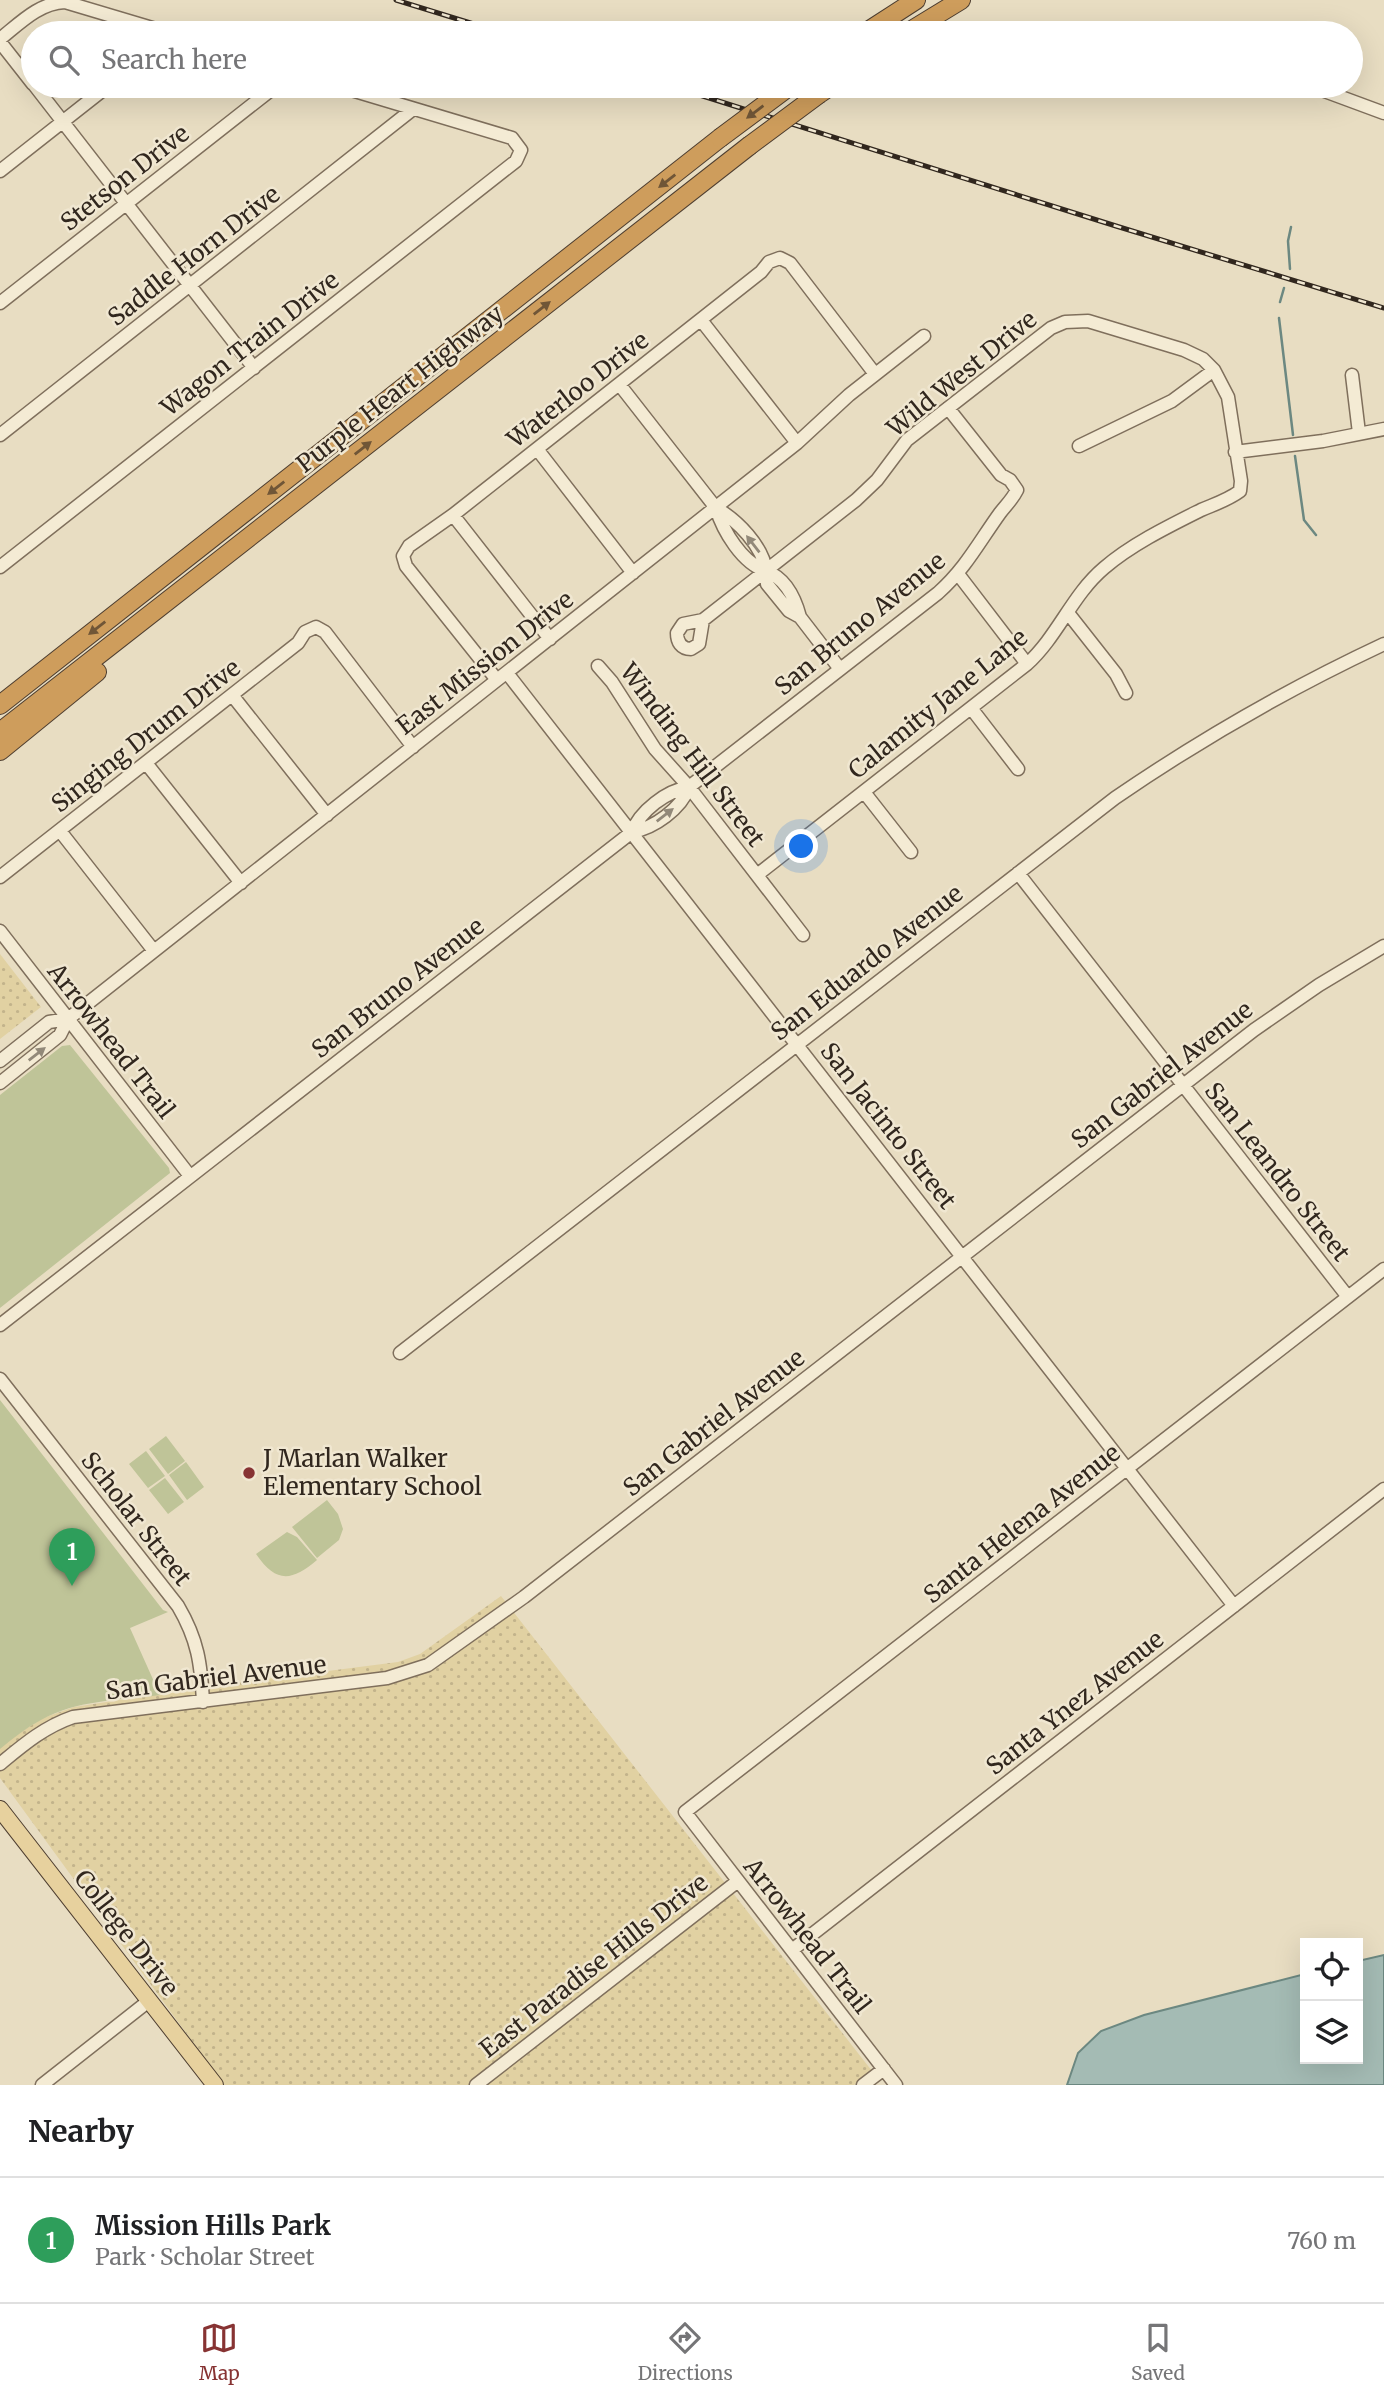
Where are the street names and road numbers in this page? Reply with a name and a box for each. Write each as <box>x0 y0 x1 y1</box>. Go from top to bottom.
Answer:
street label: Stetson Drive <box>54 118 195 237</box>
street label: Saddle Horn Drive <box>101 179 286 332</box>
street label: Wagon Train Drive <box>154 264 345 423</box>
street label: Purple Heart Highway <box>290 298 510 479</box>
street label: Wild West Drive <box>880 304 1043 444</box>
street label: Waterloo Drive <box>500 325 655 455</box>
street label: San Bruno Avenue <box>768 545 951 702</box>
street label: East Mission Drive <box>390 584 579 741</box>
street label: Calamity Jane Lane <box>842 622 1034 785</box>
street label: Singing Drum Drive <box>45 652 246 819</box>
street label: Winding Hill Street <box>613 656 772 853</box>
street label: San Eduardo Avenue <box>764 878 969 1047</box>
street label: San Bruno Avenue <box>305 911 490 1065</box>
street label: Arrowhead Trail <box>40 956 182 1125</box>
street label: San Gabriel Avenue <box>1065 994 1259 1155</box>
street label: San Jacinto Street <box>814 1036 963 1216</box>
street label: San Leandro Street <box>1198 1076 1357 1268</box>
street label: San Gabriel Avenue <box>617 1342 811 1503</box>
street label: Santa Helena Avenue <box>917 1437 1126 1610</box>
street label: Scholar Street <box>74 1446 199 1592</box>
street label: Santa Ynez Avenue <box>980 1624 1170 1782</box>
street label: San Gabriel Avenue <box>104 1649 328 1706</box>
street label: Arrowhead Trail <box>736 1851 878 2020</box>
street label: College Drive <box>68 1863 185 2002</box>
street label: East Paradise Hills Drive <box>473 1867 714 2064</box>

